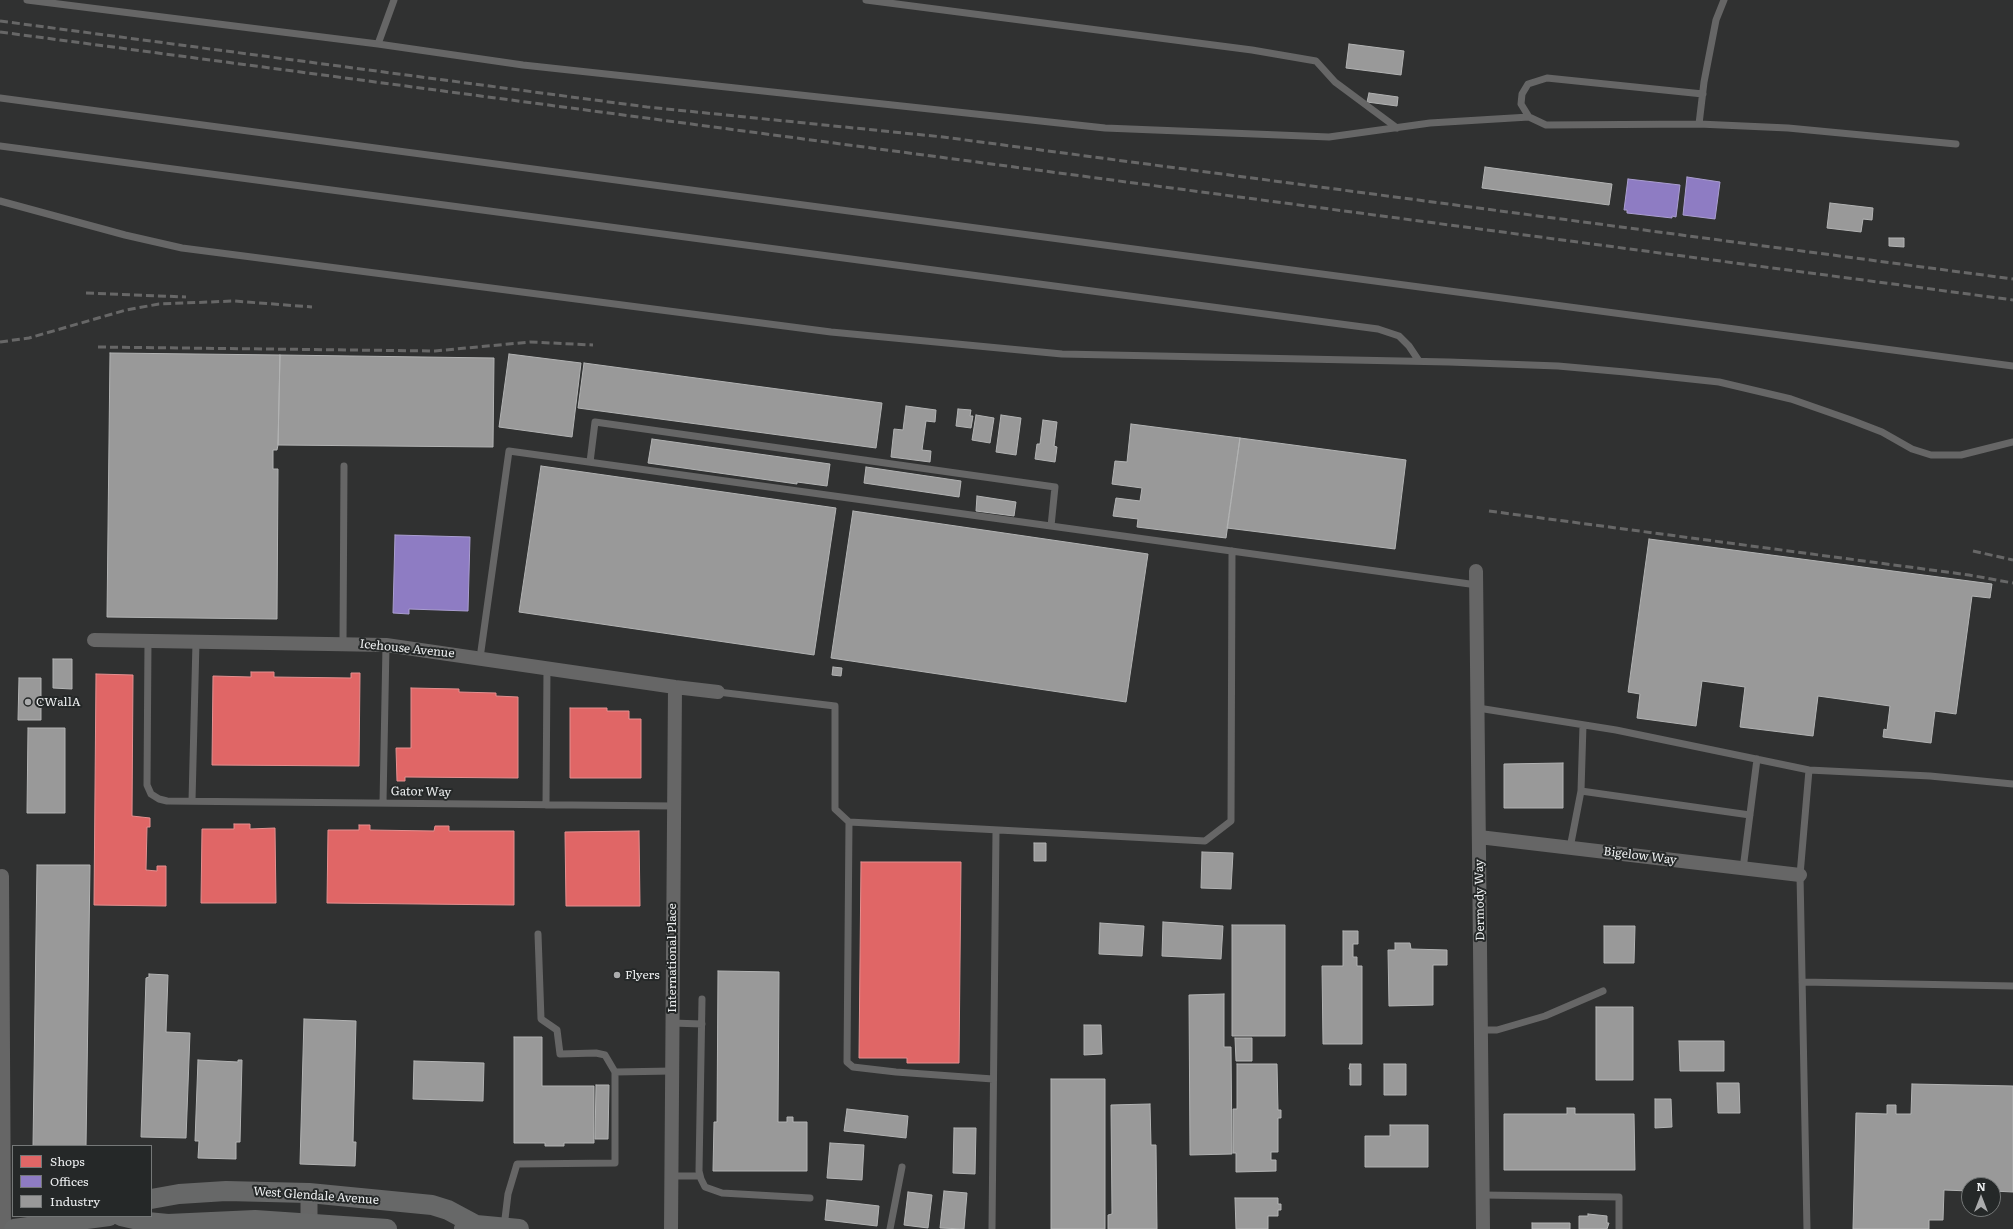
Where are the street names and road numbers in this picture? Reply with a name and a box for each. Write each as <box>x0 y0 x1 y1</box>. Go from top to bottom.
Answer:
street label: Icehouse Avenue <box>359 637 455 661</box>
street label: Gator Way <box>391 784 451 800</box>
street label: Bigelow Way <box>1603 844 1677 868</box>
street label: Dermody Way <box>1472 859 1488 941</box>
street label: International Place <box>665 903 679 1013</box>
street label: West Glendale Avenue <box>253 1184 379 1208</box>

